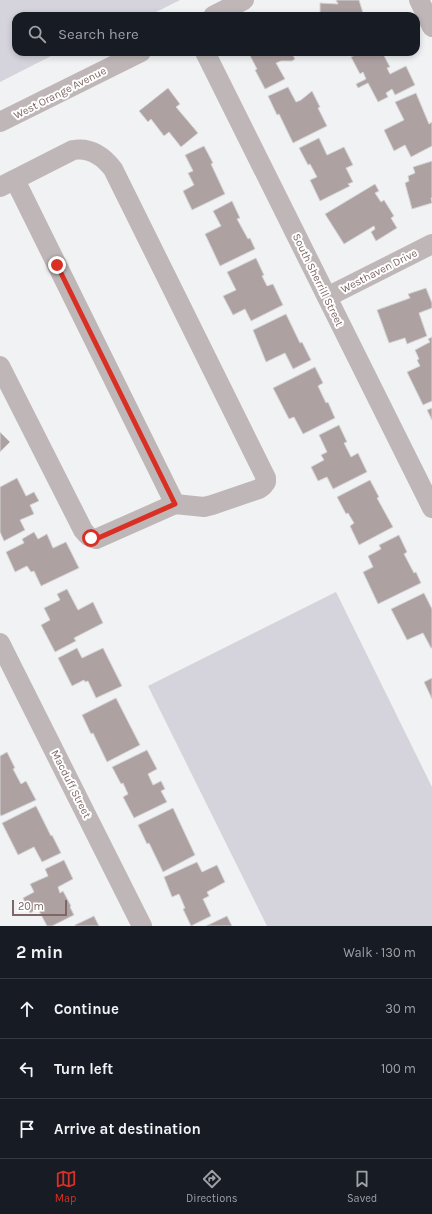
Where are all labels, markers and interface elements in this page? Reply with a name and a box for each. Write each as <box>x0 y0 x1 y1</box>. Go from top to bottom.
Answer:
search box <box>12 12 420 56</box>
icon: search <box>26 23 48 45</box>
text: Search here <box>58 25 139 43</box>
street label: West Orange Avenue <box>12 64 109 122</box>
street label: South Sherrill Street <box>290 231 346 329</box>
street label: Westhaven Drive <box>339 246 420 296</box>
route end <box>48 256 66 274</box>
route start <box>82 529 100 547</box>
street label: Macduff Street <box>48 748 94 820</box>
scale bar <box>12 898 67 917</box>
text: 20 m <box>18 900 44 913</box>
text: 2 min <box>16 942 63 962</box>
text: Walk · 130 m <box>343 945 416 960</box>
icon: ahead <box>16 998 38 1020</box>
text: Continue <box>54 1000 119 1018</box>
text: 30 m <box>385 1001 416 1016</box>
icon: left <box>16 1058 38 1080</box>
text: Turn left <box>54 1060 113 1078</box>
text: 100 m <box>381 1061 416 1076</box>
icon: arrive <box>16 1118 38 1140</box>
text: Arrive at destination <box>54 1120 201 1138</box>
tab: Map <box>55 1168 77 1205</box>
tab: Directions <box>186 1168 238 1205</box>
tab: Saved <box>347 1168 377 1205</box>

